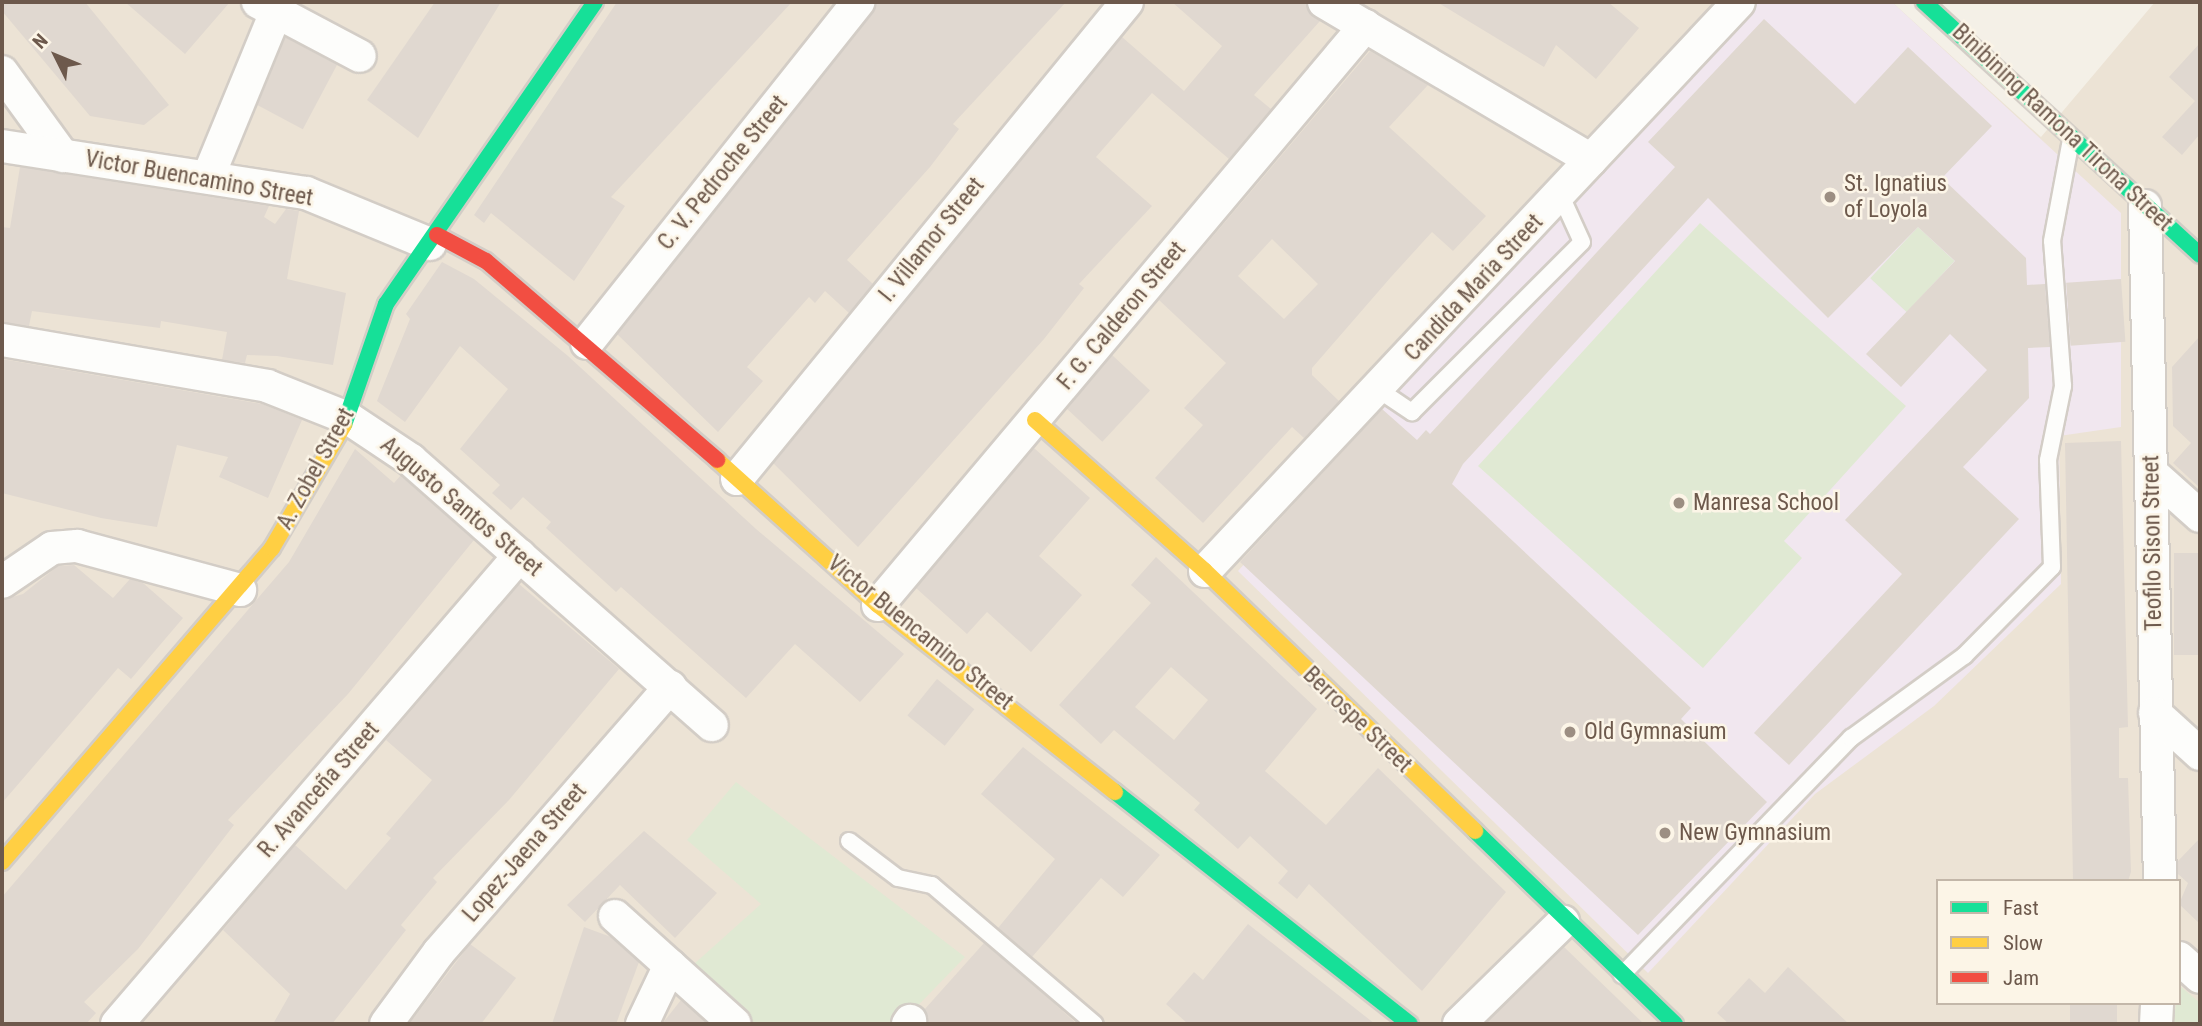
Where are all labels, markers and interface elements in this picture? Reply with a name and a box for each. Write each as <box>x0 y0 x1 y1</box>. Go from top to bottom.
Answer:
street label: Binibining Ramona Tirona Street <box>1946 19 2178 237</box>
north arrow <box>21 21 91 91</box>
text: N <box>28 29 53 53</box>
street label: C. V. Pedroche Street <box>652 90 794 256</box>
street label: Victor Buencamino Street <box>83 145 315 213</box>
place label: St. Ignatius of Loyola <box>1844 170 1947 224</box>
street label: I. Villamor Street <box>873 172 991 308</box>
marker: St. Ignatius of Loyola <box>1822 189 1838 205</box>
street label: Candida Maria Street <box>1399 209 1549 367</box>
street label: F. G. Calderon Street <box>1052 236 1192 396</box>
street label: A. Zobel Street <box>271 403 361 535</box>
street label: Augusto Santos Street <box>375 431 547 583</box>
street label: Teofilo Sison Street <box>2138 455 2168 631</box>
place label: Manresa School <box>1693 489 1839 517</box>
marker: Manresa School <box>1671 495 1687 511</box>
street label: Victor Buencamino Street <box>822 550 1018 716</box>
street label: Berrospe Street <box>1297 661 1417 779</box>
street label: R. Avanceña Street <box>253 716 385 864</box>
place label: Old Gymnasium <box>1584 718 1727 746</box>
marker: Old Gymnasium <box>1562 724 1578 740</box>
street label: Lopez-Jaena Street <box>457 778 593 928</box>
place label: New Gymnasium <box>1679 819 1831 847</box>
marker: New Gymnasium <box>1657 825 1673 841</box>
legend <box>1936 879 2181 1005</box>
text: Fast <box>2003 896 2039 920</box>
text: Slow <box>2003 931 2043 955</box>
text: Jam <box>2003 966 2039 990</box>

